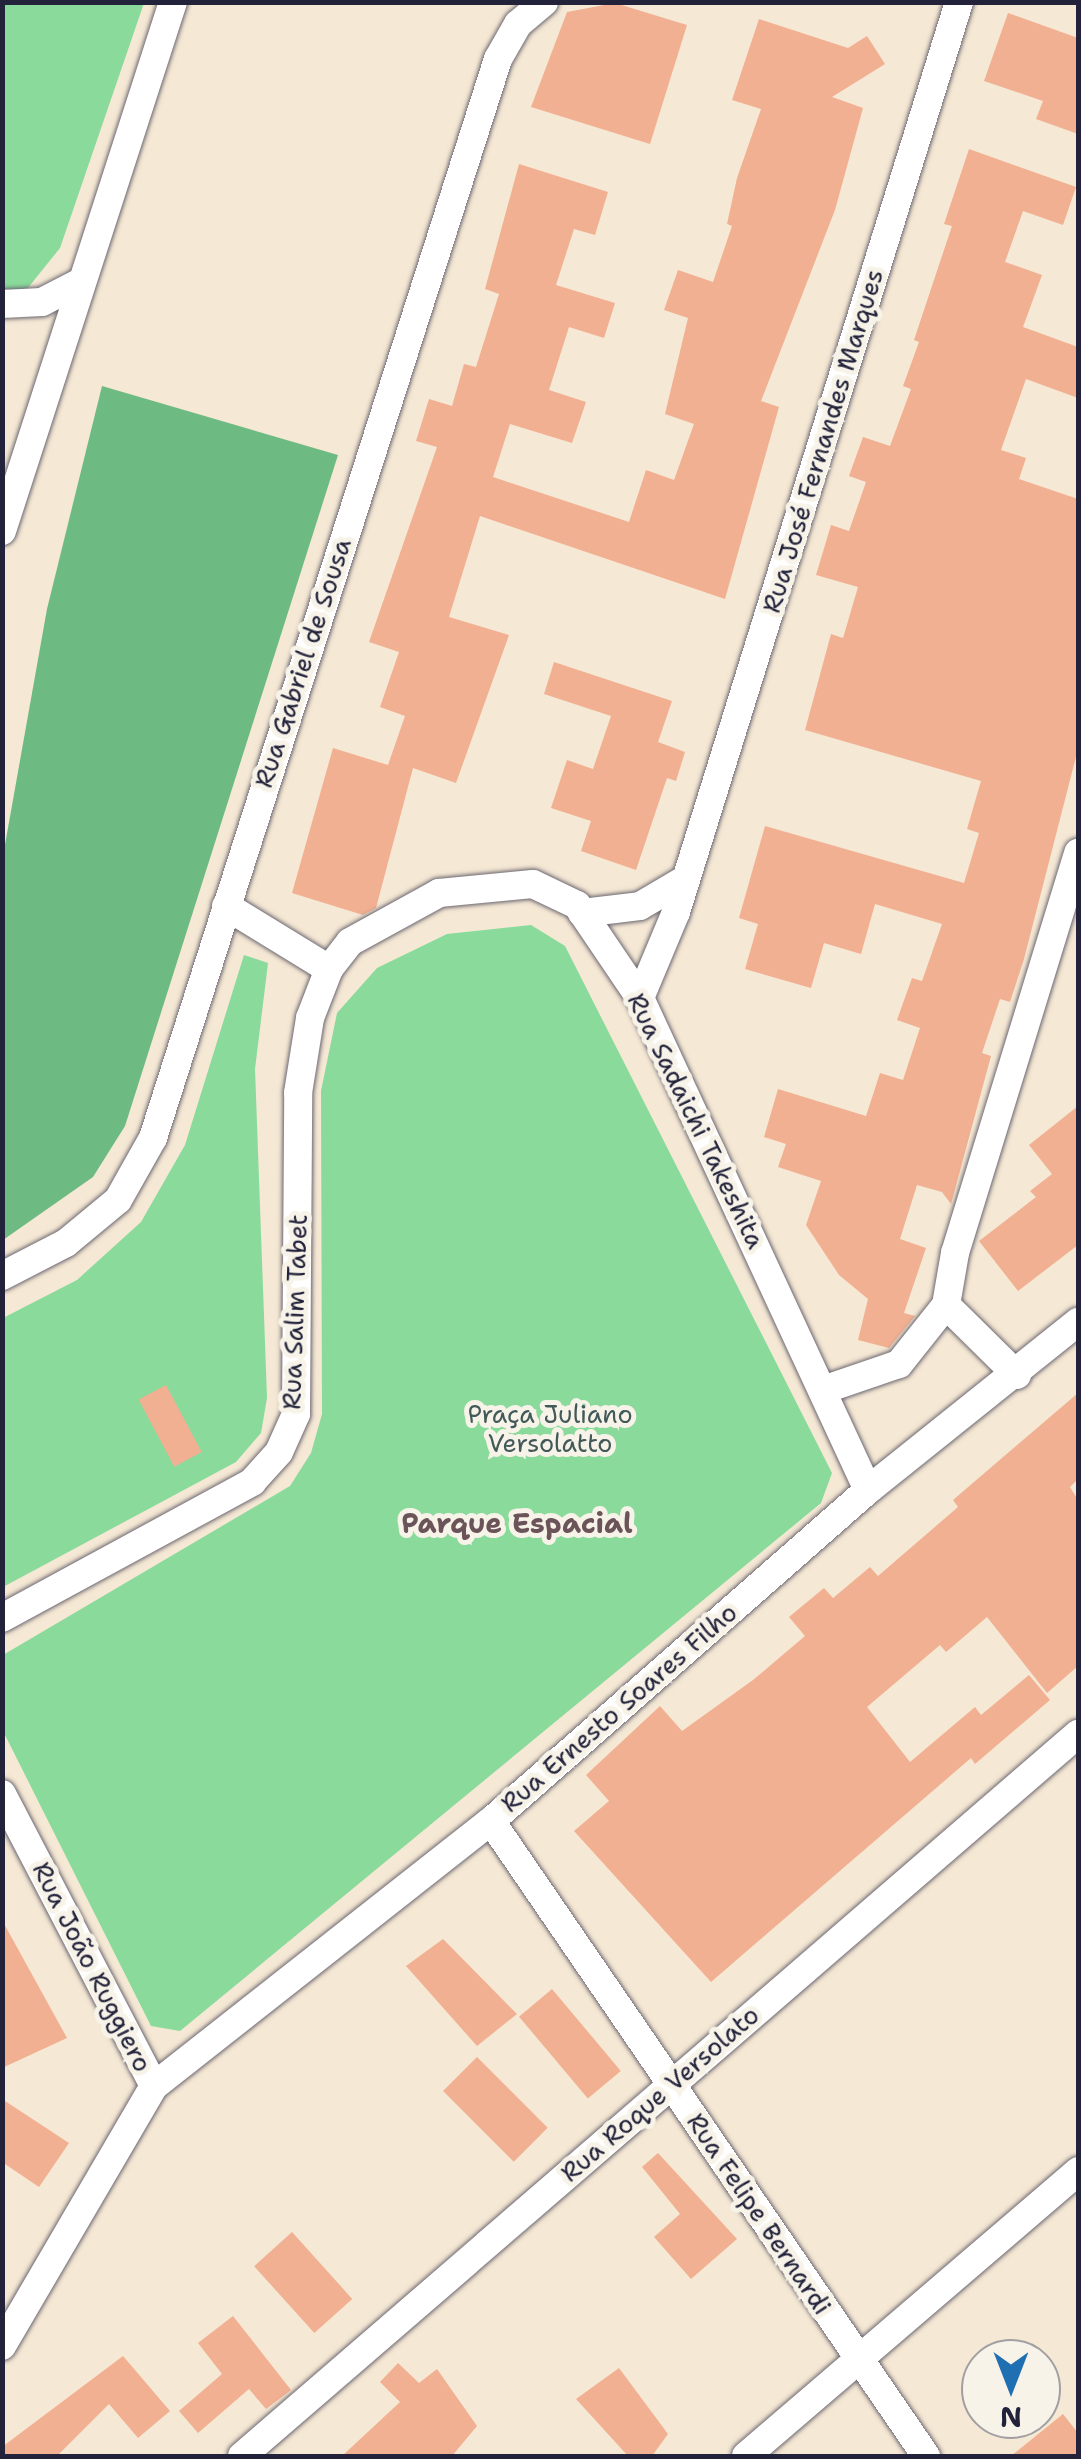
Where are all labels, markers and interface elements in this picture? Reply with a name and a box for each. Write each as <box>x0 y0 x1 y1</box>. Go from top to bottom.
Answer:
street label: Rua José Fernandes Marques <box>756 266 890 616</box>
street label: Rua Gabriel de Sousa <box>249 535 357 791</box>
street label: Rua Sadaichi Takeshita <box>621 989 771 1253</box>
street label: Rua Salim Tabet <box>277 1214 313 1410</box>
park label: Praça Juliano Versolatto <box>467 1400 633 1459</box>
district label: Parque Espacial <box>401 1506 633 1540</box>
street label: Rua Ernesto Soares Filho <box>495 1597 743 1819</box>
street label: Rua João Ruggiero <box>26 1857 158 2077</box>
street label: Rua Roque Versolato <box>555 2000 765 2188</box>
street label: Rua Felipe Bernardi <box>681 2108 837 2320</box>
north arrow <box>961 2339 1061 2439</box>
text: N <box>1000 2398 1022 2436</box>

